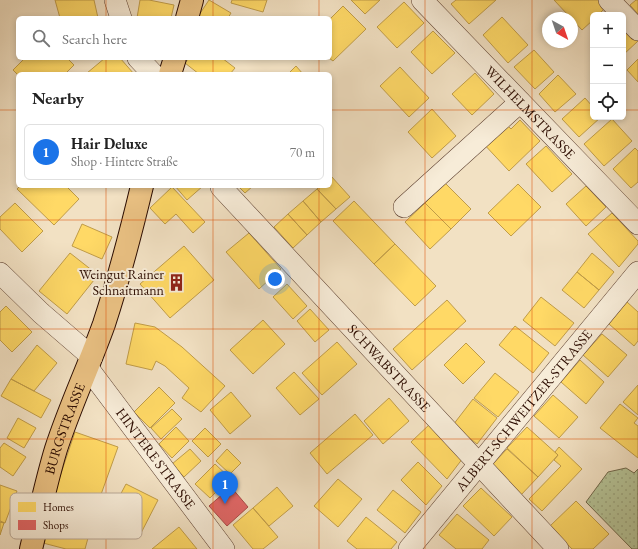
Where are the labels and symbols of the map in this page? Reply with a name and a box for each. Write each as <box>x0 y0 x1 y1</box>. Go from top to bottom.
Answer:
north arrow <box>542 12 578 48</box>
street label: WILHELMSTRASSE <box>481 62 579 163</box>
place label: Weingut Rainer Schnaitmann <box>79 265 165 299</box>
your location <box>265 269 285 289</box>
building icon: Weingut Rainer Schnaitmann <box>167 272 187 292</box>
street label: SCHWABSTRASSE <box>344 320 435 416</box>
street label: ALBERT-SCHWEITZER-STRASSE <box>451 325 596 496</box>
street label: BURGSTRASSE <box>40 380 89 476</box>
street label: HINTERE STRASSE <box>112 404 200 513</box>
pin: 1 <box>212 471 238 504</box>
legend <box>10 493 142 539</box>
text: Homes <box>43 500 74 514</box>
text: Shops <box>43 518 69 532</box>

